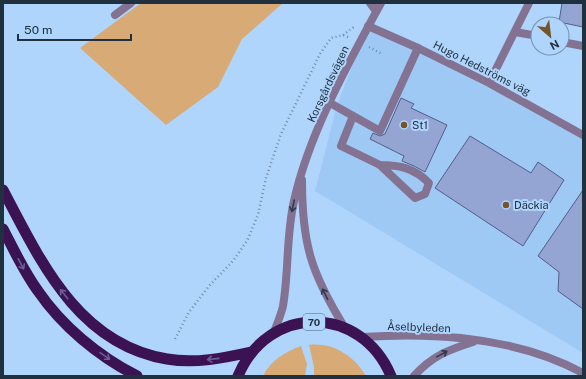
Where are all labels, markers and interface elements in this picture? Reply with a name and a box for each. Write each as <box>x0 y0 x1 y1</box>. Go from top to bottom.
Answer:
scale bar <box>18 16 131 42</box>
north arrow <box>530 16 570 56</box>
text: 50 m <box>24 23 52 37</box>
street label: Hugo Hedströms väg <box>431 38 533 98</box>
text: N <box>548 38 561 52</box>
street label: Korsgårdsvägen <box>305 44 351 124</box>
place label: St1 <box>412 119 428 131</box>
marker: St1 <box>399 120 409 130</box>
one-way arrow <box>288 199 296 212</box>
place label: Däckia <box>514 199 549 211</box>
marker: Däckia <box>501 200 511 210</box>
one-way arrow <box>18 258 26 270</box>
one-way arrow <box>60 288 68 299</box>
one-way arrow <box>320 288 328 300</box>
road number: 70 <box>303 314 325 330</box>
street label: Åselbyleden <box>387 319 451 334</box>
one-way arrow <box>436 349 448 357</box>
one-way arrow <box>99 352 110 360</box>
one-way arrow <box>207 355 220 363</box>

